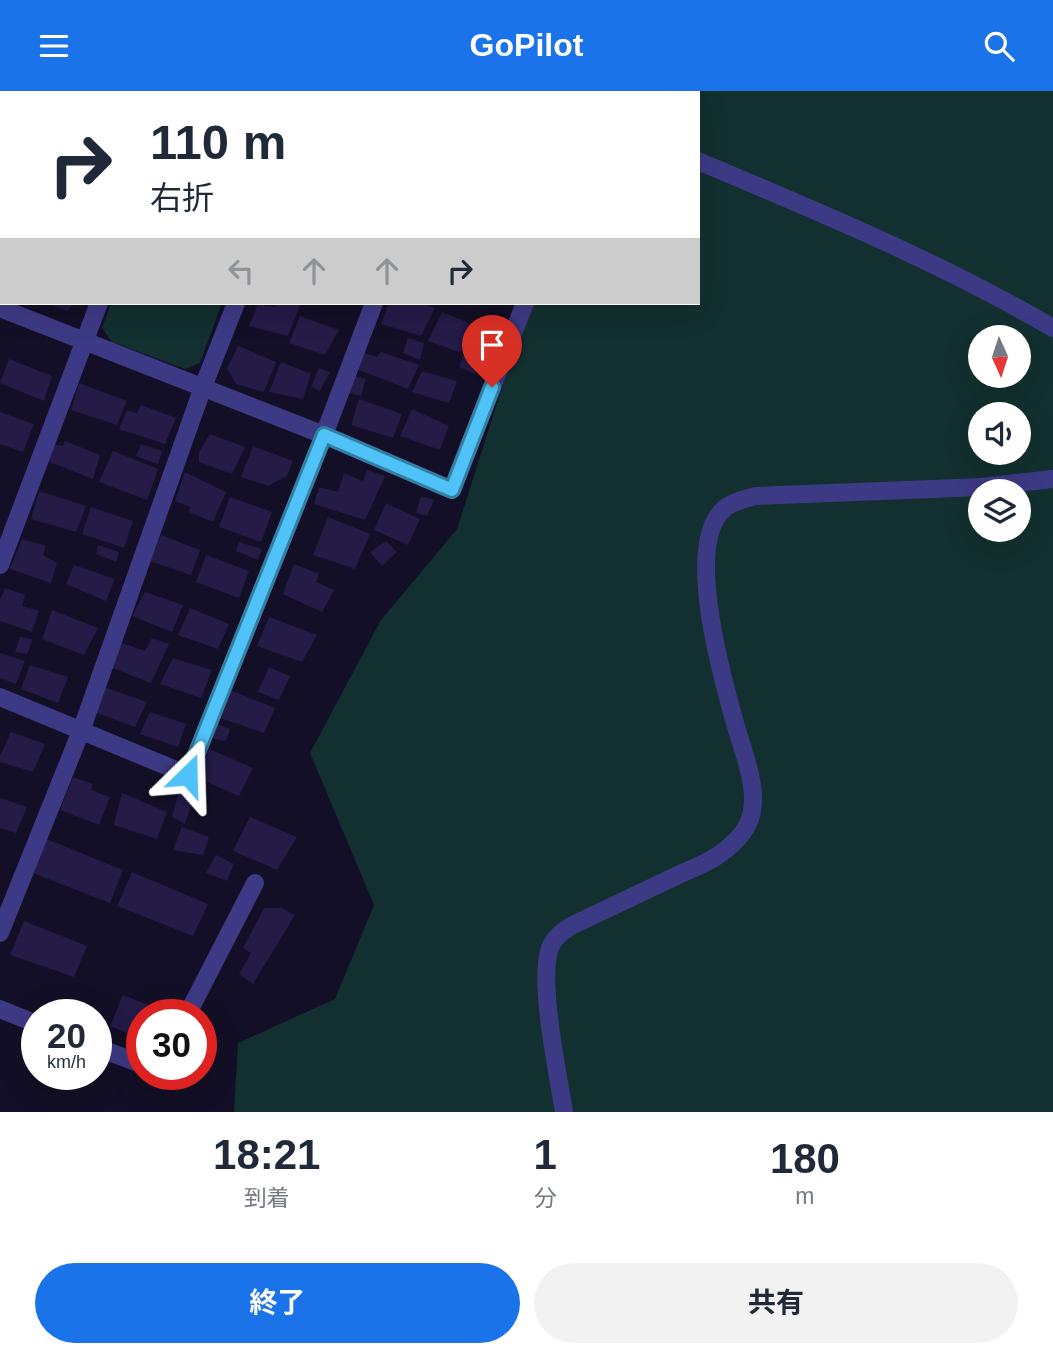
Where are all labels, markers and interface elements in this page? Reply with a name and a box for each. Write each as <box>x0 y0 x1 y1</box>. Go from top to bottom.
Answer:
icon: menu <box>35 27 73 65</box>
text: GoPilot <box>470 27 583 63</box>
icon: search <box>980 27 1018 65</box>
text: 110 m <box>150 115 286 169</box>
icon: right <box>35 119 126 210</box>
text: 右折 <box>150 180 214 216</box>
icon: left <box>222 252 260 290</box>
icon: ahead <box>295 252 333 290</box>
icon: ahead <box>368 252 406 290</box>
icon: right <box>441 252 479 290</box>
pin <box>462 315 522 387</box>
north arrow <box>968 325 1031 389</box>
map controls <box>968 325 1031 542</box>
icon: arrive <box>473 326 511 364</box>
button: sound <box>968 402 1031 465</box>
button: layers <box>968 479 1031 542</box>
position arrow <box>151 738 225 812</box>
speed limit sign: 30 <box>126 999 217 1090</box>
text: 20 <box>47 1016 86 1055</box>
text: km/h <box>47 1052 86 1072</box>
text: 18:21 <box>213 1131 320 1178</box>
text: 1 <box>533 1131 557 1178</box>
text: 180 <box>770 1135 840 1182</box>
text: m <box>795 1183 815 1209</box>
text: 到着 <box>244 1185 290 1211</box>
text: 分 <box>534 1185 557 1211</box>
button: 終了 <box>35 1263 520 1343</box>
button: 共有 <box>534 1263 1018 1343</box>

